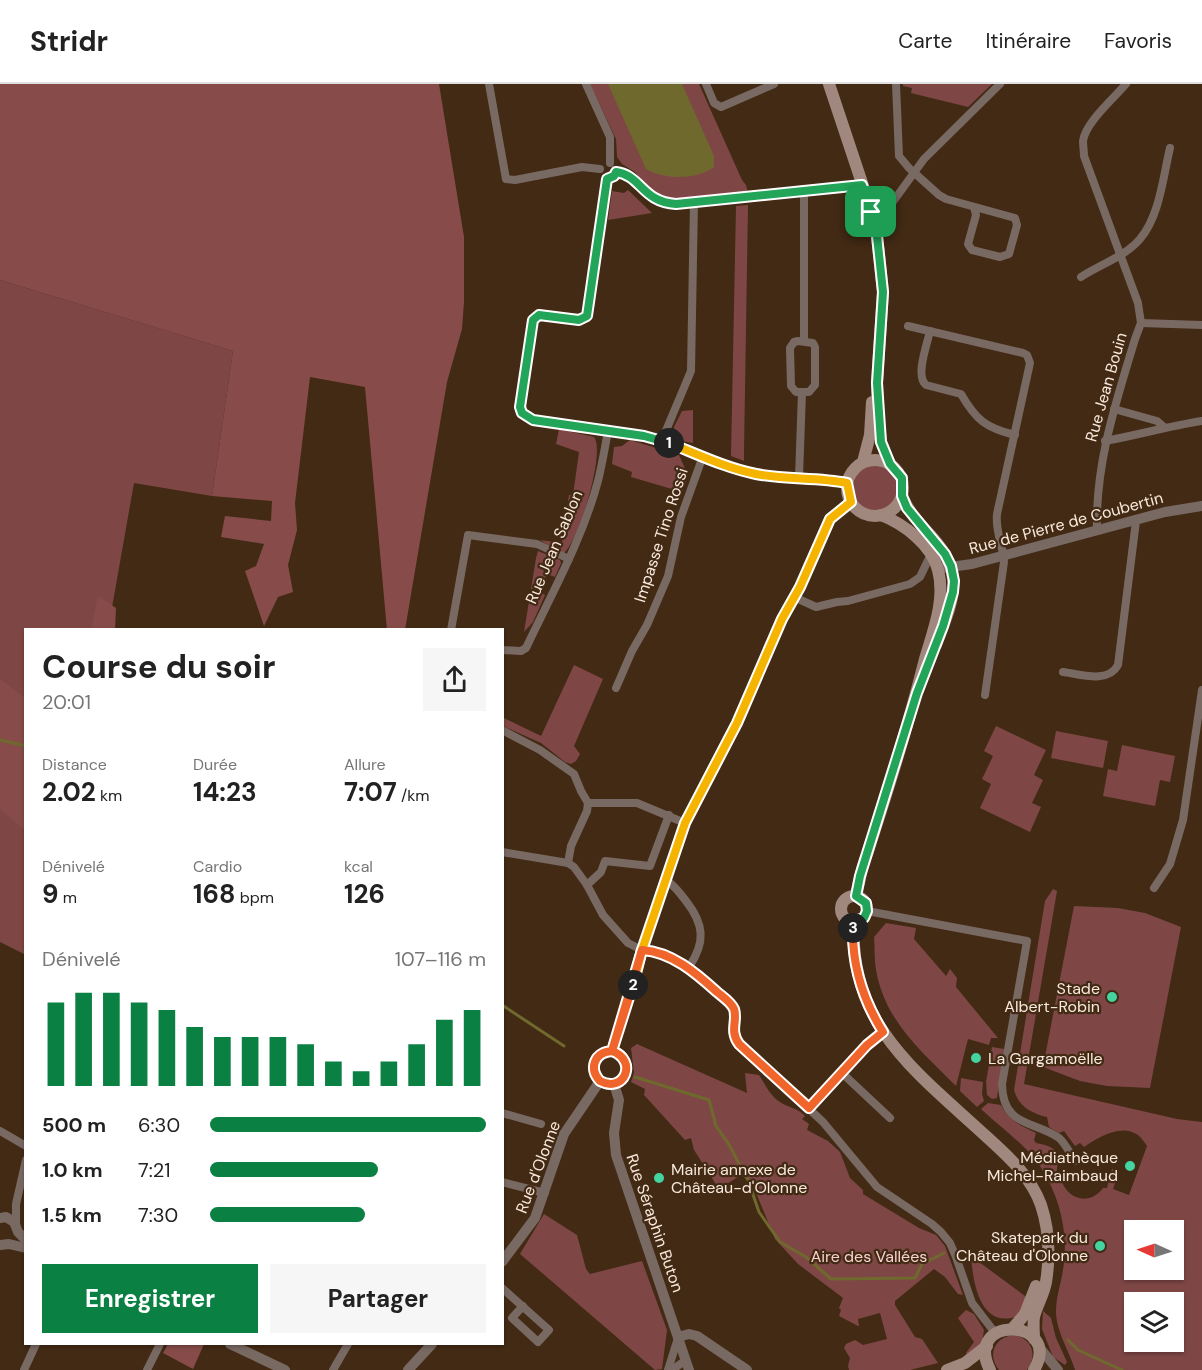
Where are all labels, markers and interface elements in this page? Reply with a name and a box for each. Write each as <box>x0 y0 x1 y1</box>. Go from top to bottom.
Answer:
text: Stridr <box>30 23 108 60</box>
text: Carte <box>898 27 952 55</box>
text: Itinéraire <box>985 27 1071 55</box>
text: Favoris <box>1104 27 1172 55</box>
pin <box>845 186 896 237</box>
icon: arrive <box>854 195 887 228</box>
street label: Rue Jean Bouin <box>1080 330 1132 444</box>
pin: 1 <box>654 428 684 458</box>
text: 1 <box>666 432 672 453</box>
street label: Impasse Tino Rossi <box>629 465 693 605</box>
street label: Rue Jean Sablon <box>521 487 587 607</box>
street label: Rue de Pierre de Coubertin <box>967 487 1165 559</box>
text: Course du soir <box>42 645 275 688</box>
button: share <box>423 648 486 711</box>
text: 20:01 <box>42 689 91 715</box>
text: Distance <box>42 754 107 775</box>
text: Durée <box>193 754 237 775</box>
text: Allure <box>344 754 386 775</box>
text: 2.02 <box>42 775 96 809</box>
text: 14:23 <box>193 775 257 809</box>
text: 7:07 <box>344 775 397 809</box>
text: km <box>96 785 122 806</box>
text: /km <box>397 785 430 806</box>
text: Dénivelé <box>42 856 105 877</box>
text: Cardio <box>193 856 242 877</box>
text: kcal <box>344 856 373 877</box>
text: 9 <box>42 877 59 911</box>
text: 168 <box>193 877 235 911</box>
text: 126 <box>344 877 385 911</box>
text: m <box>59 887 77 908</box>
text: bpm <box>235 887 274 908</box>
pin: 3 <box>838 913 868 943</box>
text: 3 <box>848 917 858 938</box>
text: Dénivelé <box>42 946 121 972</box>
text: 107–116 m <box>395 946 486 972</box>
pin: 2 <box>618 970 648 1000</box>
text: 2 <box>628 974 638 995</box>
place label: Stade Albert-Robin <box>1004 978 1100 1017</box>
marker: Stade Albert-Robin <box>1105 990 1119 1004</box>
place label: La Gargamoëlle <box>988 1048 1103 1069</box>
marker: La Gargamoëlle <box>969 1051 983 1065</box>
text: 500 m <box>42 1112 106 1138</box>
text: 6:30 <box>138 1112 180 1138</box>
street label: Rue d'Olonne <box>511 1118 565 1216</box>
place label: Médiathèque Michel-Raimbaud <box>987 1147 1118 1186</box>
street label: Rue Séraphin Buton <box>621 1151 689 1295</box>
text: 1.0 km <box>42 1157 103 1183</box>
text: 7:21 <box>138 1157 170 1183</box>
place label: Mairie annexe de Château-d'Olonne <box>671 1159 807 1198</box>
marker: Médiathèque Michel-Raimbaud <box>1123 1159 1137 1173</box>
marker: Mairie annexe de Château-d'Olonne <box>652 1171 666 1185</box>
text: 1.5 km <box>42 1202 102 1228</box>
text: 7:30 <box>138 1202 178 1228</box>
north arrow <box>1124 1220 1184 1280</box>
map controls <box>1124 1220 1184 1352</box>
place label: Skatepark du Château d'Olonne <box>956 1227 1088 1266</box>
marker: Skatepark du Château d'Olonne <box>1093 1239 1107 1253</box>
park label: Aire des Vallées <box>811 1246 927 1267</box>
button: Enregistrer <box>42 1264 258 1333</box>
button: Partager <box>270 1264 486 1333</box>
button: layers <box>1124 1292 1184 1352</box>

